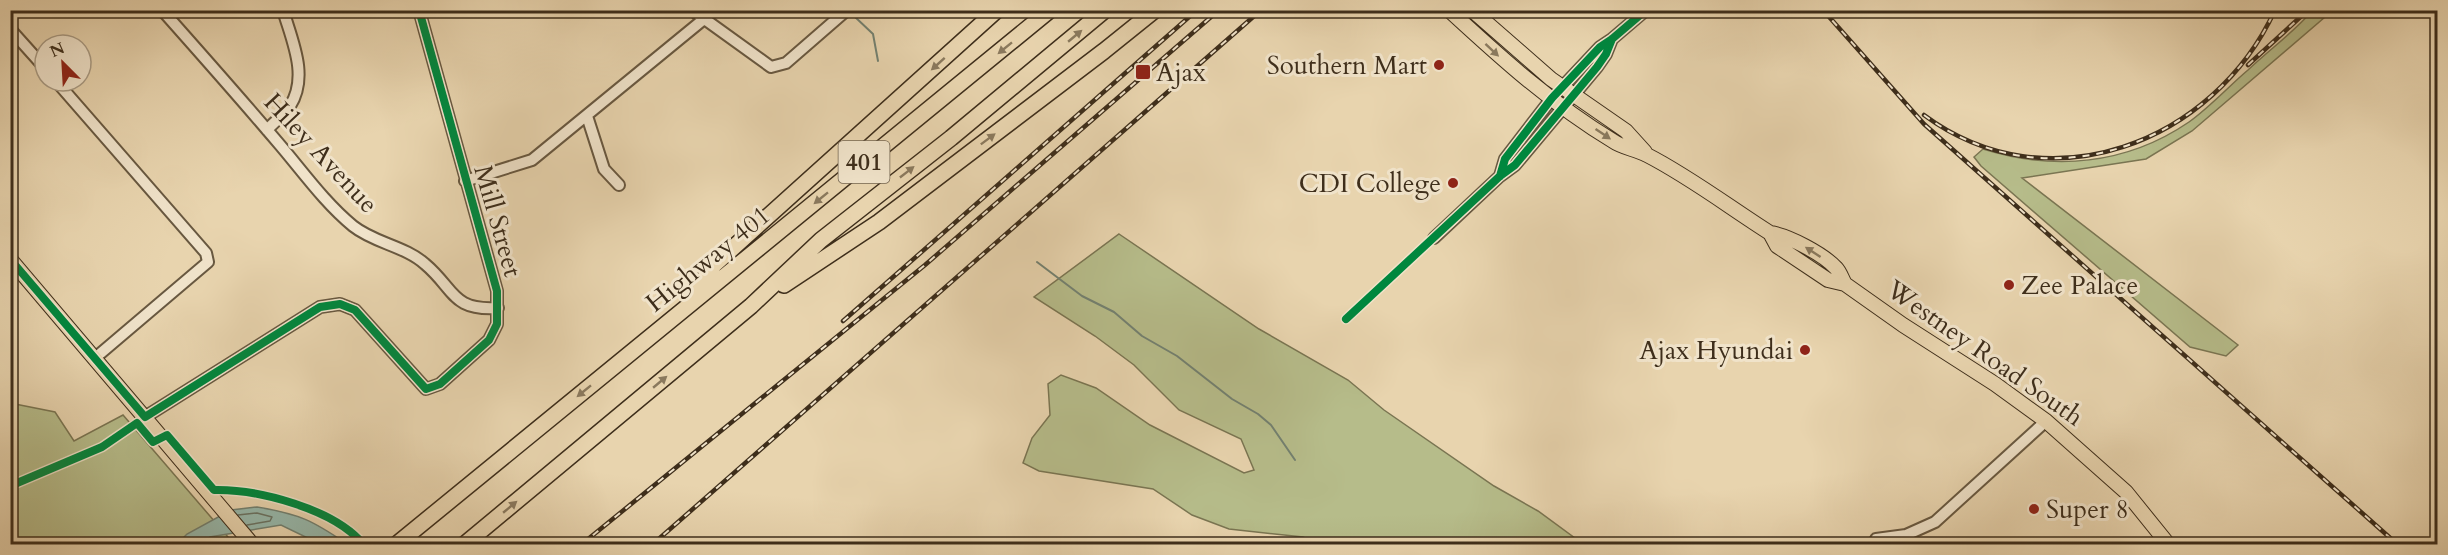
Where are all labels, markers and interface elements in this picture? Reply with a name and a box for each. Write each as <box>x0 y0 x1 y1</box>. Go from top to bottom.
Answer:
one-way arrow <box>1067 30 1082 42</box>
north arrow <box>33 33 93 93</box>
text: N <box>46 37 68 63</box>
one-way arrow <box>997 41 1013 54</box>
one-way arrow <box>1484 43 1499 56</box>
place label: Southern Mart <box>1267 48 1427 83</box>
place label: Ajax <box>1156 55 1206 90</box>
one-way arrow <box>930 57 945 71</box>
marker: Southern Mart <box>1432 58 1446 72</box>
marker: Ajax <box>1134 63 1152 81</box>
street label: Hiley Avenue <box>256 85 386 221</box>
one-way arrow <box>1594 129 1611 140</box>
one-way arrow <box>980 133 996 146</box>
road number: 401 <box>838 141 890 183</box>
street label: Mill Street <box>465 161 531 281</box>
place label: CDI College <box>1299 166 1441 201</box>
one-way arrow <box>900 167 915 179</box>
marker: CDI College <box>1446 176 1460 190</box>
one-way arrow <box>813 191 829 204</box>
street label: Highway 401 <box>638 198 778 320</box>
one-way arrow <box>1805 246 1821 258</box>
place label: Zee Palace <box>2021 268 2138 303</box>
street label: Westney Road South <box>1879 271 2090 434</box>
marker: Zee Palace <box>2002 278 2016 292</box>
place label: Ajax Hyundai <box>1639 333 1793 368</box>
marker: Ajax Hyundai <box>1798 343 1812 357</box>
one-way arrow <box>652 377 667 389</box>
one-way arrow <box>577 384 592 397</box>
place label: Super 8 <box>2046 492 2129 527</box>
one-way arrow <box>502 501 517 514</box>
marker: Super 8 <box>2027 502 2041 516</box>

